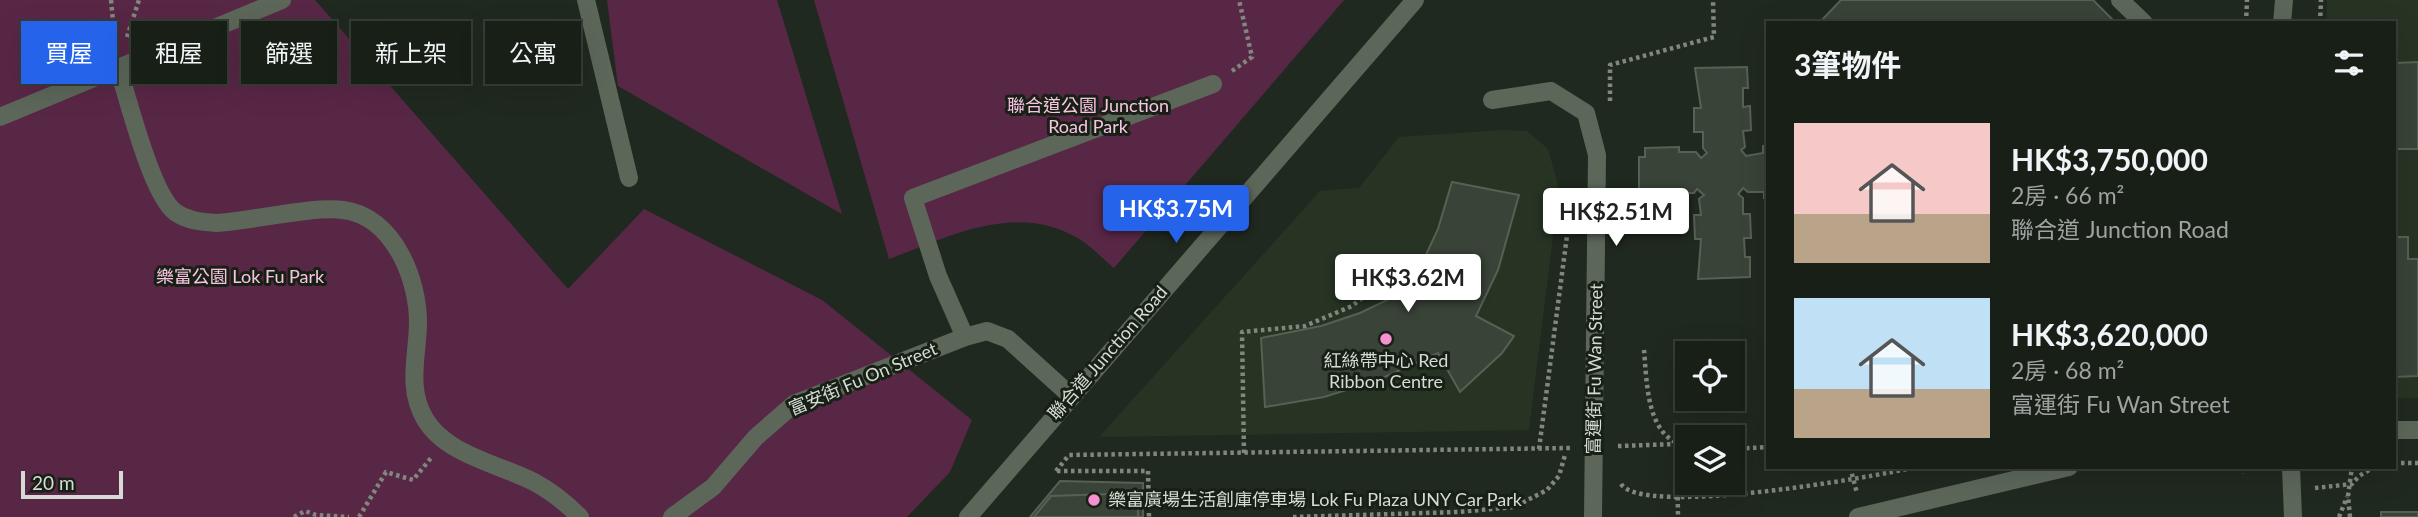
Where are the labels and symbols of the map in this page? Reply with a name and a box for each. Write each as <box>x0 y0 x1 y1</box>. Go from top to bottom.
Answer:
park label: 聯合道公園 Junction Road Park <box>1007 94 1169 137</box>
pin: HK$3.75M <box>1104 186 1248 245</box>
pin: HK$2.51M <box>1544 188 1688 248</box>
pin: HK$3.62M <box>1336 254 1480 314</box>
park label: 樂富公園 Lok Fu Park <box>156 265 325 287</box>
street label: 聯合道 Junction Road <box>1043 281 1171 424</box>
street label: 富運街 Fu Wan Street <box>1582 283 1607 455</box>
marker: 紅絲帶中心 Red Ribbon Centre <box>1378 331 1394 347</box>
street label: 富安街 Fu On Street <box>785 337 941 419</box>
place label: 紅絲帶中心 Red Ribbon Centre <box>1324 349 1448 392</box>
scale bar <box>21 468 122 500</box>
place label: 樂富廣場生活創庫停車場 Lok Fu Plaza UNY Car Park <box>1108 488 1523 510</box>
marker: 樂富廣場生活創庫停車場 Lok Fu Plaza UNY Car Park <box>1086 492 1102 508</box>

